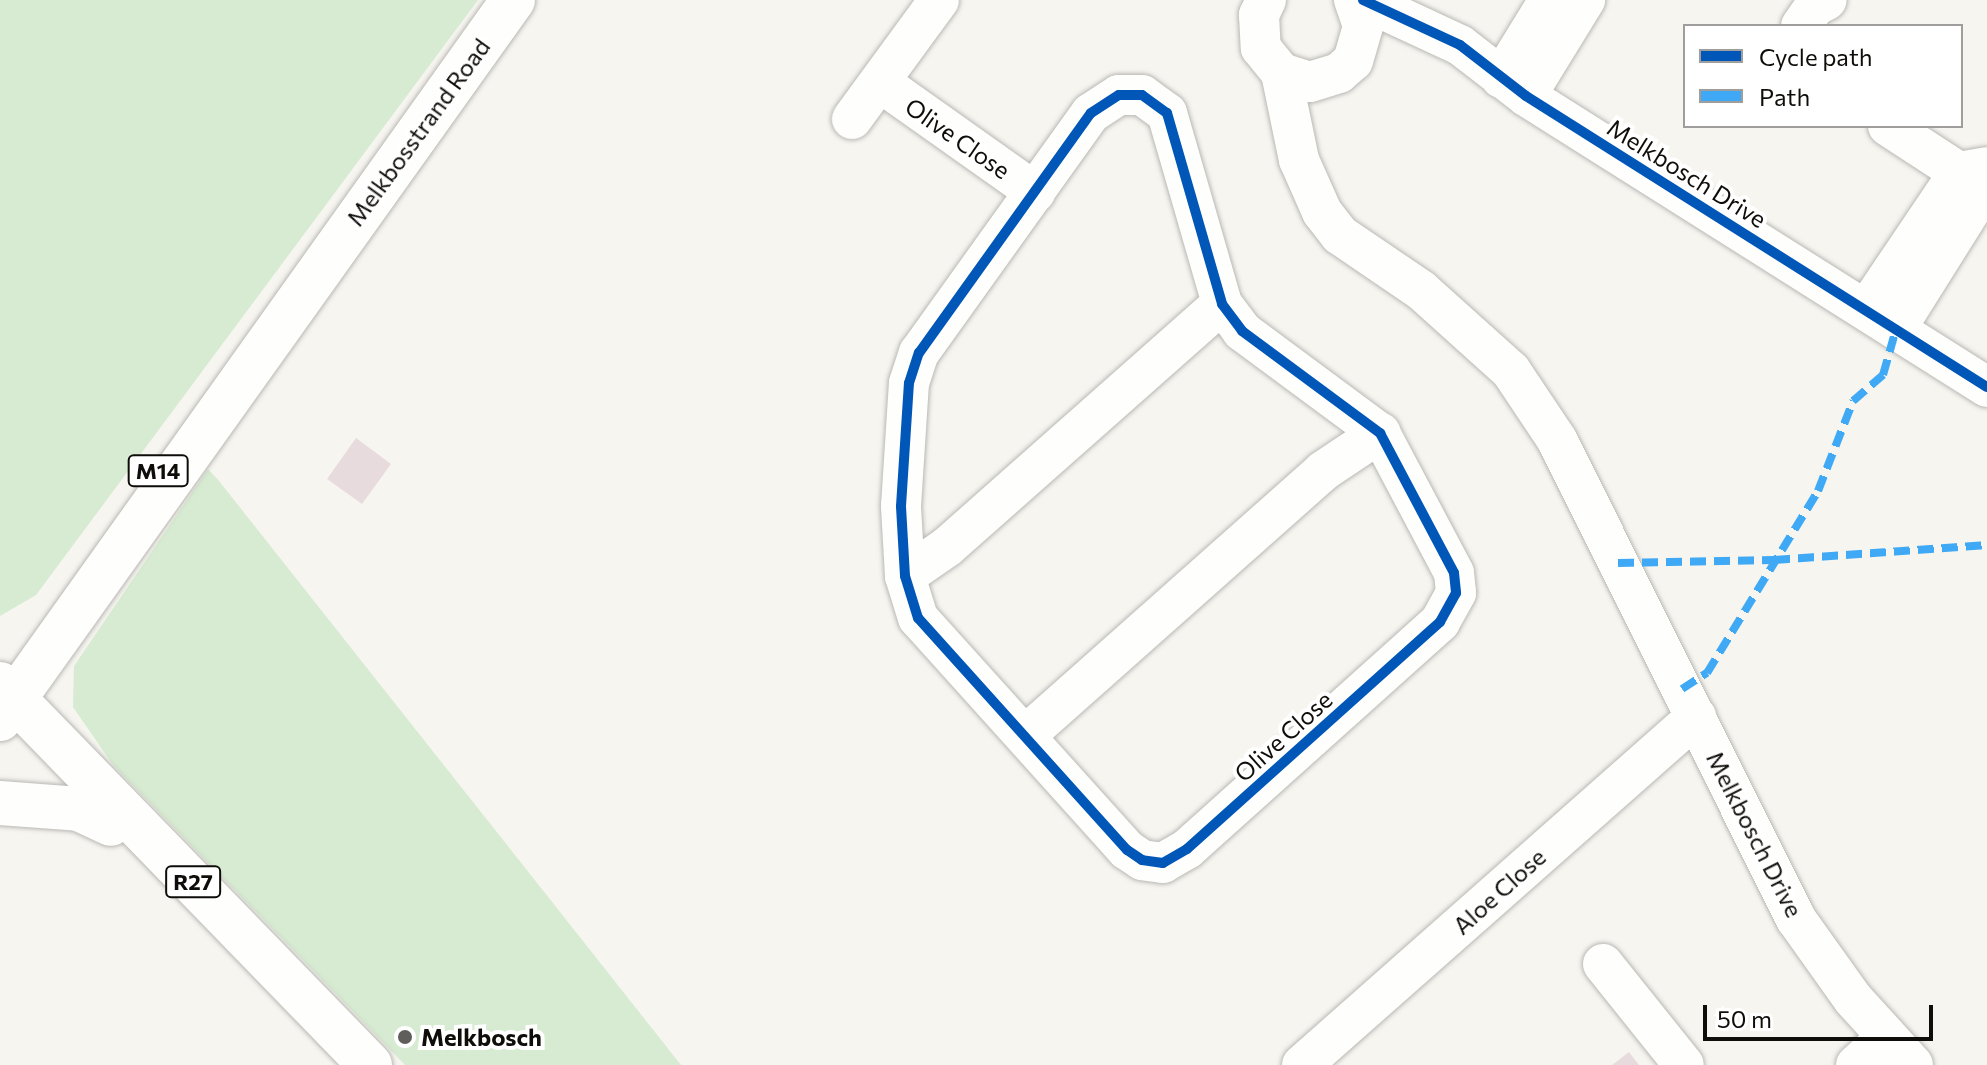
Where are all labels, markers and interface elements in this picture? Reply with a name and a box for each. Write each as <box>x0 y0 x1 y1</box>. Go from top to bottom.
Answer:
legend <box>1683 24 1963 128</box>
street label: Melkbosstrand Road <box>340 33 496 231</box>
text: Cycle path <box>1759 42 1873 71</box>
text: Path <box>1759 82 1810 111</box>
street label: Olive Close <box>900 91 1016 185</box>
street label: Melkbosch Drive <box>1602 113 1772 233</box>
road number: M14 <box>126 453 190 489</box>
street label: Olive Close <box>1228 685 1338 787</box>
street label: Melkbosch Drive <box>1701 746 1809 922</box>
street label: Aloe Close <box>1447 842 1551 940</box>
road number: R27 <box>165 864 221 900</box>
scale bar <box>1707 989 1937 1039</box>
text: 50 m <box>1717 1004 1772 1033</box>
place label: Melkbosch <box>421 1023 542 1051</box>
marker: Melkbosch <box>396 1028 414 1046</box>

